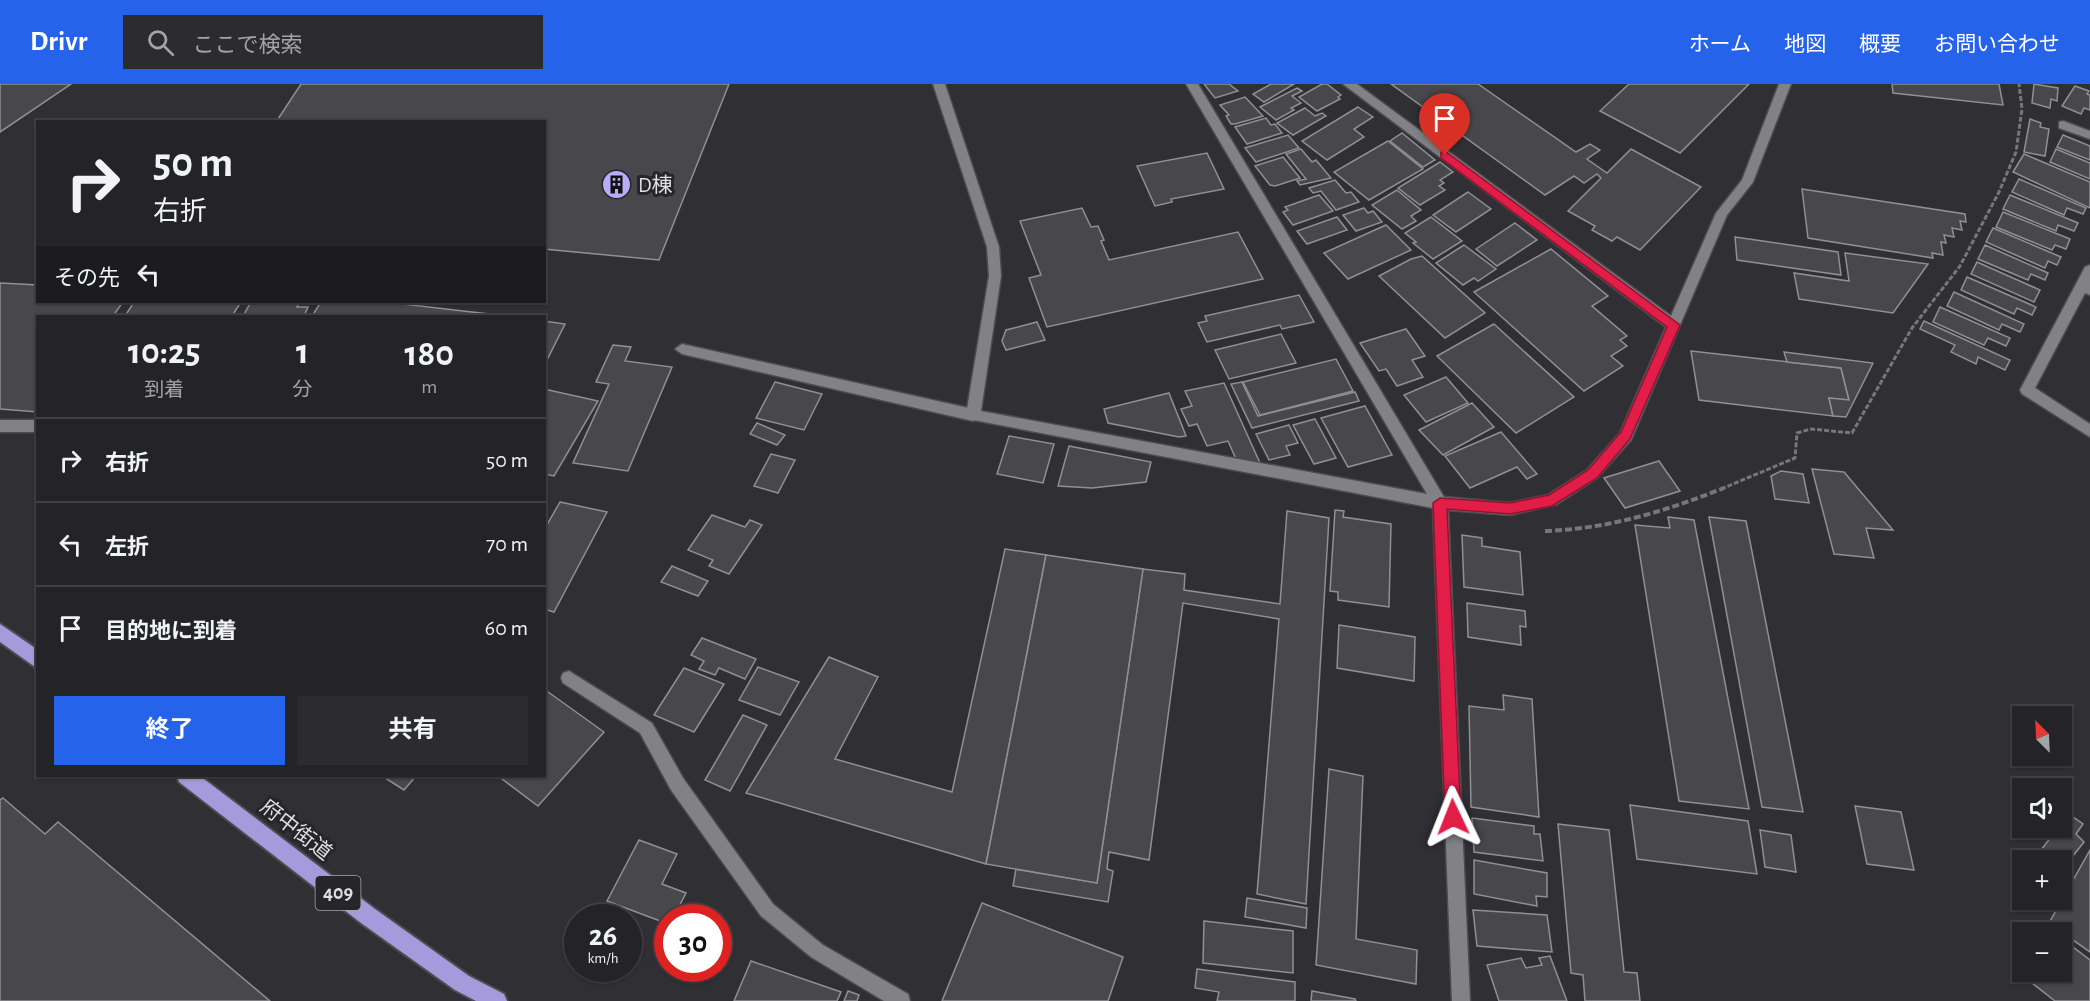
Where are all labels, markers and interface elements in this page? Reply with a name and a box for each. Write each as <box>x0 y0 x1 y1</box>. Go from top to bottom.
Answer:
search box <box>123 15 543 69</box>
icon: search <box>144 26 177 59</box>
text: Drivr <box>30 28 87 56</box>
text: ここで検索 <box>192 34 303 56</box>
text: ホーム <box>1689 34 1751 55</box>
text: 地図 <box>1784 34 1826 55</box>
text: 概要 <box>1859 34 1901 55</box>
text: お問い合わせ <box>1934 34 2060 55</box>
pin <box>1419 93 1470 155</box>
icon: arrive <box>1428 102 1461 135</box>
text: 50 m <box>153 142 233 184</box>
icon: right <box>54 144 132 222</box>
building icon: D棟 <box>601 169 633 201</box>
place label: D棟 <box>638 174 673 196</box>
text: 右折 <box>153 198 207 225</box>
icon: left <box>132 258 165 291</box>
text: その先 <box>54 267 120 289</box>
text: 10:25 <box>128 334 200 370</box>
text: 1 <box>296 334 309 370</box>
text: 180 <box>405 336 454 372</box>
text: m <box>421 377 437 397</box>
text: 到着 <box>144 380 184 400</box>
text: 分 <box>293 380 313 400</box>
icon: right <box>54 444 87 477</box>
text: 50 m <box>486 449 528 471</box>
text: 右折 <box>105 452 149 474</box>
icon: left <box>54 528 87 561</box>
text: 70 m <box>486 533 528 555</box>
text: 左折 <box>105 536 149 558</box>
icon: arrive <box>54 612 87 645</box>
text: 60 m <box>485 617 528 639</box>
text: 目的地に到着 <box>105 620 237 642</box>
button: 終了 <box>54 696 285 765</box>
button: 共有 <box>297 696 528 765</box>
north arrow <box>2012 706 2072 766</box>
map controls <box>2012 706 2072 982</box>
button: sound <box>2012 778 2072 838</box>
position arrow <box>1421 785 1485 849</box>
street label: 府中街道 <box>256 795 336 864</box>
button: + <box>2012 850 2072 910</box>
road number: 409 <box>316 876 360 910</box>
speed limit sign: 30 <box>654 904 732 982</box>
text: 26 <box>589 921 617 951</box>
button: − <box>2012 922 2072 982</box>
text: km/h <box>588 951 618 966</box>

